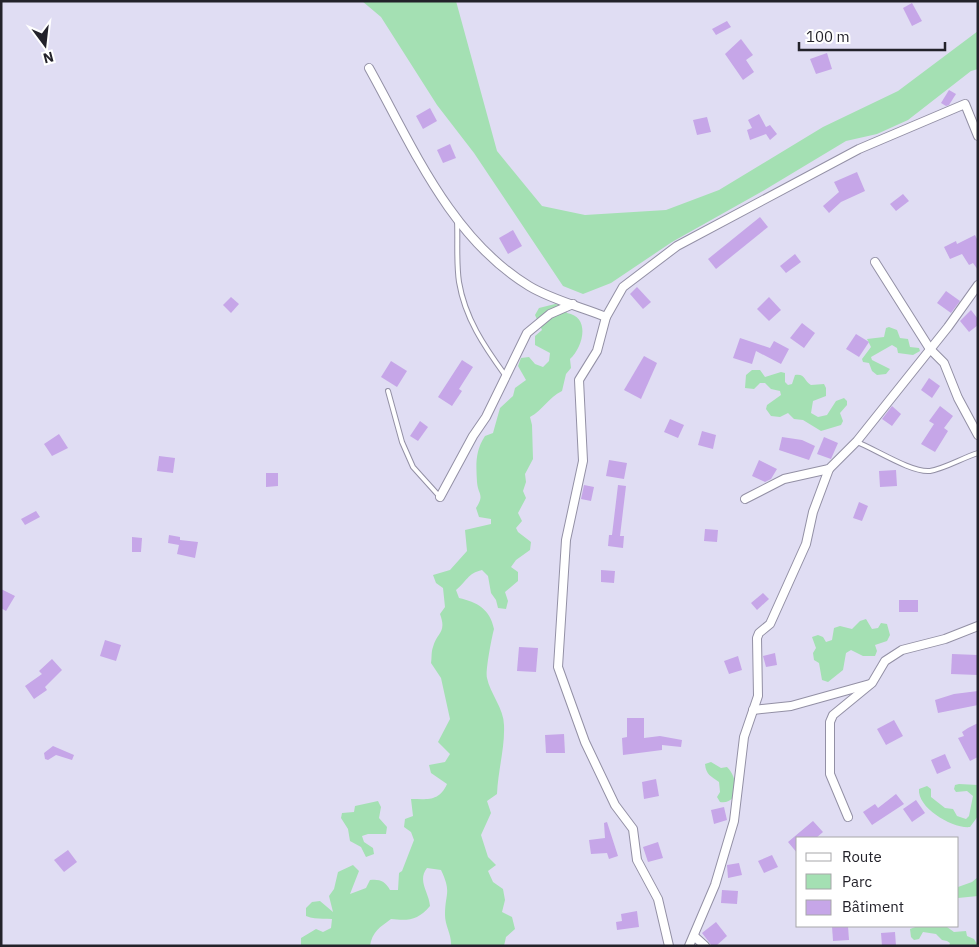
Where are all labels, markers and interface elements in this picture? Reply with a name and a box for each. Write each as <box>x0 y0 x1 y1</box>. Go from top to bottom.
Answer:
north arrow <box>20 20 70 70</box>
scale bar <box>799 20 945 52</box>
text: 100 m <box>806 27 850 46</box>
text: N <box>41 48 56 68</box>
legend <box>796 837 959 927</box>
text: Route <box>842 847 882 866</box>
text: Parc <box>842 872 872 891</box>
text: Bâtiment <box>842 897 904 916</box>

